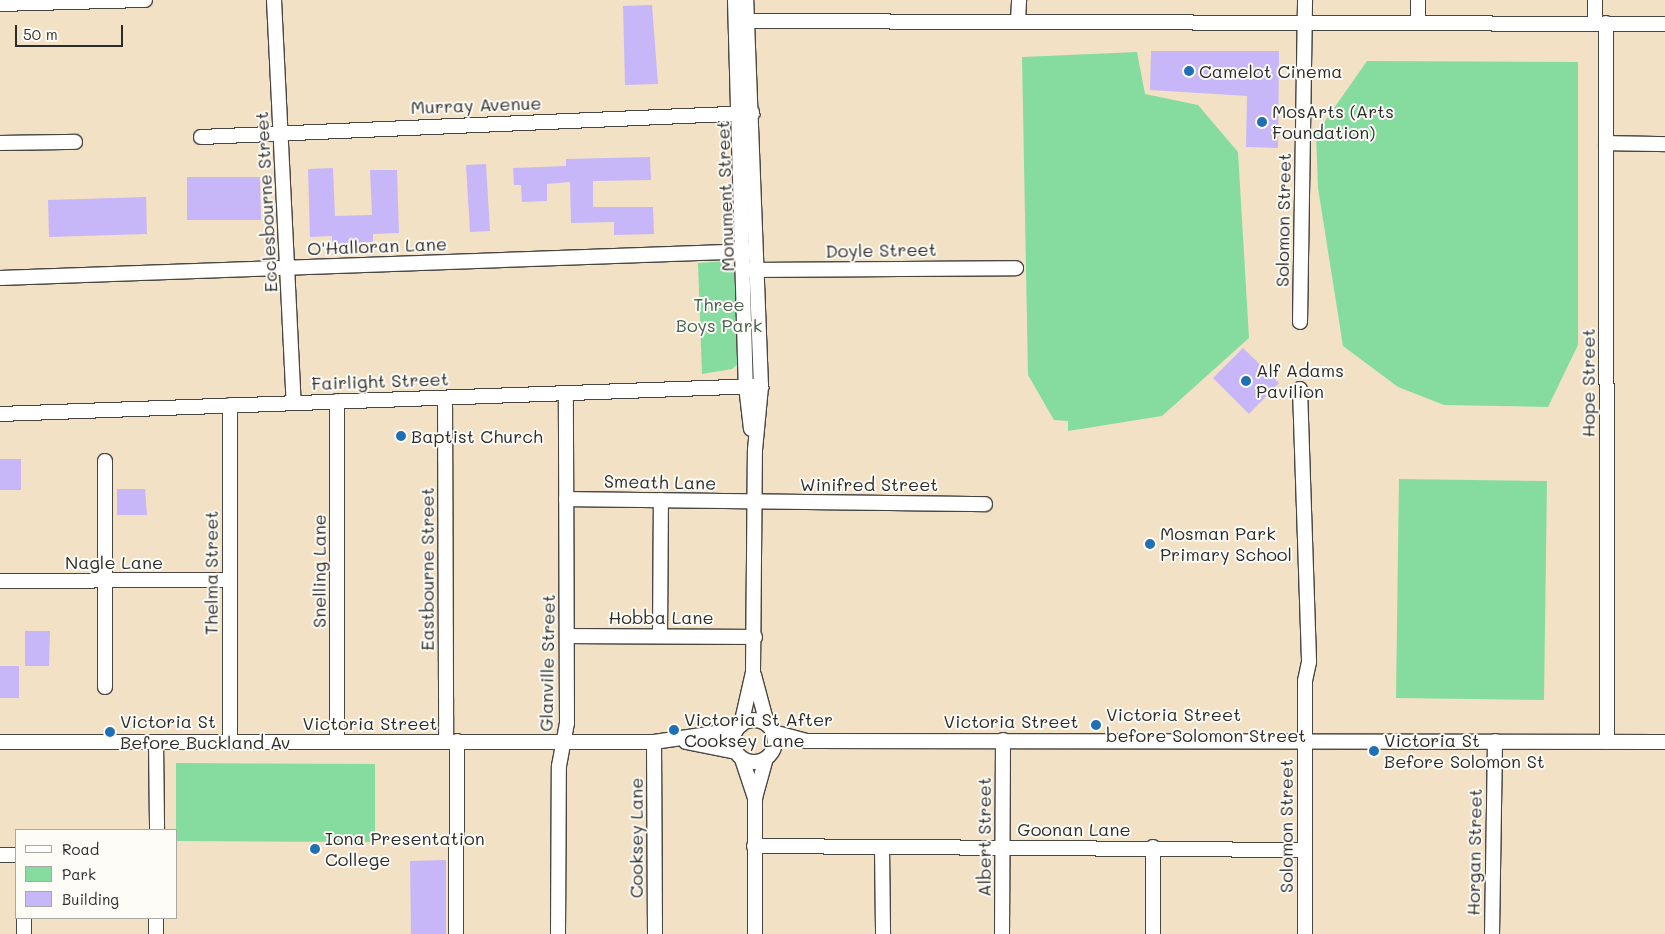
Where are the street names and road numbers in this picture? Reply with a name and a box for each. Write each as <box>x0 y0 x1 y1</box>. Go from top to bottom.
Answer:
street label: Murray Avenue <box>410 92 542 118</box>
street label: Ecclesbourne Street <box>250 111 282 293</box>
street label: Monument Street <box>712 120 738 272</box>
street label: Solomon Street <box>1271 153 1295 287</box>
street label: O'Halloran Lane <box>307 233 447 259</box>
street label: Doyle Street <box>825 238 937 262</box>
street label: Hope Street <box>1577 329 1599 437</box>
street label: Fairlight Street <box>311 368 449 394</box>
street label: Smeath Lane <box>604 470 716 494</box>
street label: Winifred Street <box>800 473 938 495</box>
street label: Eastbourne Street <box>416 487 438 651</box>
street label: Thelma Street <box>200 511 222 635</box>
street label: Snelling Lane <box>308 514 330 628</box>
street label: Nagle Lane <box>65 551 163 573</box>
street label: Glanville Street <box>535 594 559 732</box>
street label: Hobba Lane <box>608 606 714 628</box>
street label: Victoria Street <box>943 710 1079 732</box>
street label: Victoria Street <box>302 712 438 734</box>
street label: Solomon Street <box>1275 759 1297 893</box>
street label: Albert Street <box>973 777 995 897</box>
street label: Cooksey Lane <box>625 778 647 898</box>
street label: Horgan Street <box>1462 788 1486 916</box>
street label: Goonan Lane <box>1017 818 1131 840</box>

